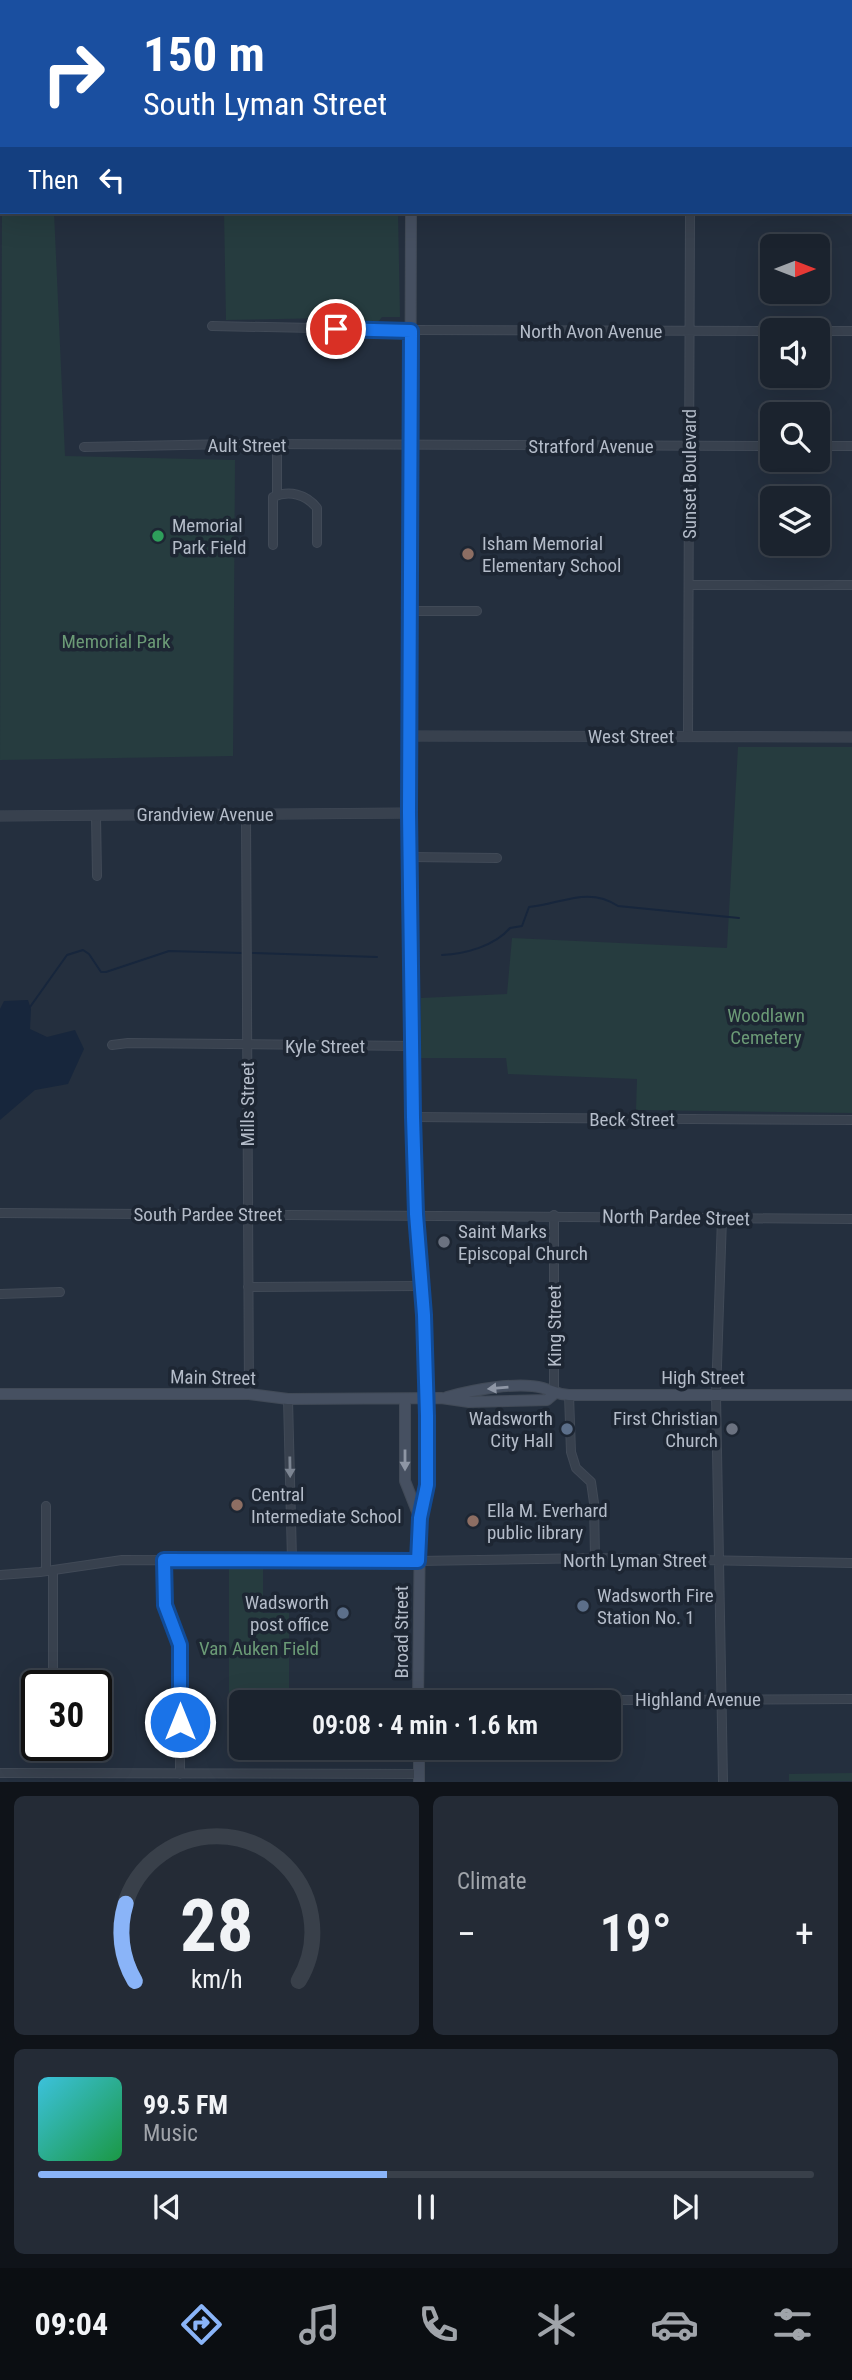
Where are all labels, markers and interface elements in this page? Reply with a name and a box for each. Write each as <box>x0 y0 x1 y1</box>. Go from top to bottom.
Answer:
text: 150 m <box>143 26 265 83</box>
icon: right <box>28 28 119 119</box>
text: South Lyman Street <box>143 85 387 123</box>
icon: left <box>93 161 131 199</box>
text: Then <box>28 165 79 195</box>
north arrow <box>760 234 830 304</box>
map controls <box>760 234 830 556</box>
pin <box>306 299 366 359</box>
icon: arrive <box>317 310 355 348</box>
button: sound <box>760 318 830 388</box>
street label: North Avon Avenue <box>519 320 663 343</box>
button: search <box>760 402 830 472</box>
street label: Sunset Boulevard <box>678 409 701 539</box>
street label: Ault Street <box>208 434 286 457</box>
street label: Stratford Avenue <box>528 435 654 458</box>
button: layers <box>760 486 830 556</box>
place label: Memorial Park Field <box>172 514 246 559</box>
marker: Memorial Park Field <box>150 528 166 544</box>
place label: Isham Memorial Elementary School <box>482 532 621 577</box>
marker: Isham Memorial Elementary School <box>460 546 476 562</box>
park label: Memorial Park <box>62 630 171 653</box>
street label: West Street <box>588 725 674 748</box>
street label: Grandview Avenue <box>136 803 274 826</box>
park label: Woodlawn Cemetery <box>727 1004 805 1049</box>
street label: Kyle Street <box>285 1035 365 1058</box>
street label: Mills Street <box>236 1062 259 1146</box>
street label: Beck Street <box>589 1108 675 1131</box>
street label: South Pardee Street <box>134 1203 283 1226</box>
street label: North Pardee Street <box>602 1205 750 1230</box>
place label: Saint Marks Episcopal Church <box>458 1220 588 1265</box>
marker: Saint Marks Episcopal Church <box>436 1234 452 1250</box>
street label: King Street <box>543 1285 566 1367</box>
street label: Main Street <box>170 1365 256 1390</box>
street label: High Street <box>661 1366 745 1389</box>
one-way arrow <box>487 1383 509 1394</box>
place label: Wadsworth City Hall <box>469 1407 553 1452</box>
place label: First Christian Church <box>613 1407 718 1452</box>
marker: Wadsworth City Hall <box>559 1421 575 1437</box>
marker: First Christian Church <box>724 1421 740 1437</box>
one-way arrow <box>399 1450 411 1472</box>
one-way arrow <box>284 1457 295 1479</box>
place label: Central Intermediate School <box>251 1483 402 1528</box>
marker: Central Intermediate School <box>229 1497 245 1513</box>
place label: Ella M. Everhard public library <box>487 1499 608 1544</box>
marker: Ella M. Everhard public library <box>465 1513 481 1529</box>
street label: North Lyman Street <box>563 1549 707 1572</box>
place label: Wadsworth Fire Station No. 1 <box>597 1584 714 1629</box>
street label: Broad Street <box>390 1586 413 1678</box>
place label: Wadsworth post office <box>245 1591 329 1636</box>
marker: Wadsworth Fire Station No. 1 <box>575 1598 591 1614</box>
marker: Wadsworth post office <box>335 1605 351 1621</box>
park label: Van Auken Field <box>199 1637 319 1660</box>
speed limit sign: 30 <box>21 1670 112 1761</box>
position arrow <box>143 1685 217 1759</box>
street label: Highland Avenue <box>635 1688 761 1711</box>
text: 09:08 · 4 min · 1.6 km <box>312 1710 538 1740</box>
text: Climate <box>457 1868 527 1895</box>
text: 28 <box>180 1884 253 1970</box>
text: 19° <box>599 1903 672 1964</box>
text: − <box>457 1912 476 1956</box>
text: + <box>795 1912 814 1956</box>
text: km/h <box>191 1965 242 1994</box>
text: 99.5 FM <box>143 2090 228 2120</box>
text: Music <box>143 2120 198 2147</box>
icon: previous <box>148 2188 186 2226</box>
icon: pause <box>407 2188 445 2226</box>
icon: next <box>666 2188 704 2226</box>
icon: directions <box>177 2300 226 2349</box>
icon: music <box>295 2300 344 2349</box>
icon: phone <box>414 2300 463 2349</box>
icon: climate <box>532 2300 581 2349</box>
icon: car <box>650 2300 699 2349</box>
icon: filters <box>768 2300 817 2349</box>
text: 09:04 <box>35 2305 108 2343</box>

